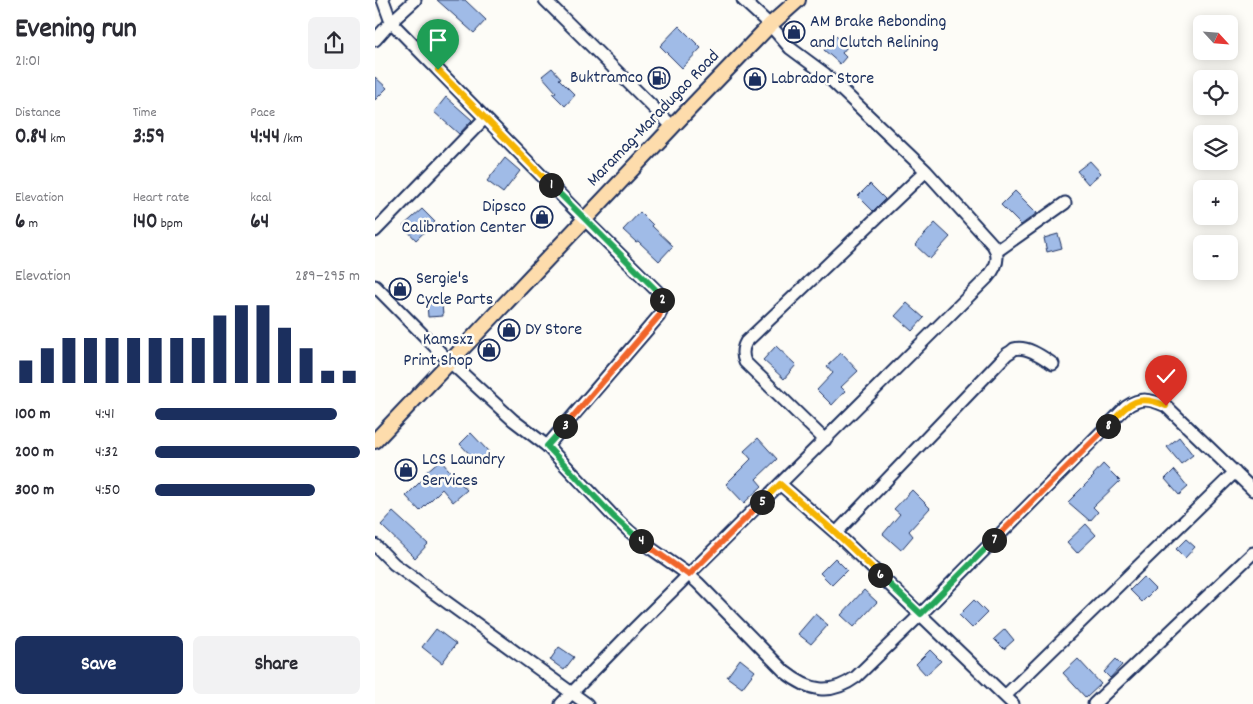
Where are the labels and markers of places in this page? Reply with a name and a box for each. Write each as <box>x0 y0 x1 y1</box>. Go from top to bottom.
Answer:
place label: AM Brake Rebonding and Clutch Relining <box>810 10 946 56</box>
pin <box>417 19 459 70</box>
shop icon: AM Brake Rebonding and Clutch Relining <box>782 20 806 44</box>
place label: Buktramco <box>570 66 643 91</box>
fuel station icon: Buktramco <box>647 66 671 90</box>
shop icon: Labrador Store <box>743 67 767 91</box>
place label: Labrador Store <box>771 67 874 92</box>
pin: 1 <box>539 172 563 198</box>
place label: Dipsco Calibration Center <box>401 195 526 241</box>
shop icon: Dipsco Calibration Center <box>530 205 554 229</box>
place label: Sergie's Cycle Parts <box>416 267 493 313</box>
shop icon: Sergie's Cycle Parts <box>388 277 412 301</box>
pin: 2 <box>649 288 675 312</box>
shop icon: DY Store <box>497 318 521 342</box>
place label: DY Store <box>525 318 582 343</box>
place label: Kamsxz Print Shop <box>403 328 473 374</box>
shop icon: Kamsxz Print Shop <box>477 338 501 362</box>
pin <box>1145 355 1187 406</box>
pin: 3 <box>553 414 577 438</box>
pin: 8 <box>1095 414 1121 438</box>
place label: LCS Laundry Services <box>422 448 505 494</box>
shop icon: LCS Laundry Services <box>394 458 418 482</box>
pin: 5 <box>749 490 775 514</box>
pin: 4 <box>629 528 653 554</box>
pin: 7 <box>981 528 1007 552</box>
pin: 6 <box>867 562 893 588</box>

